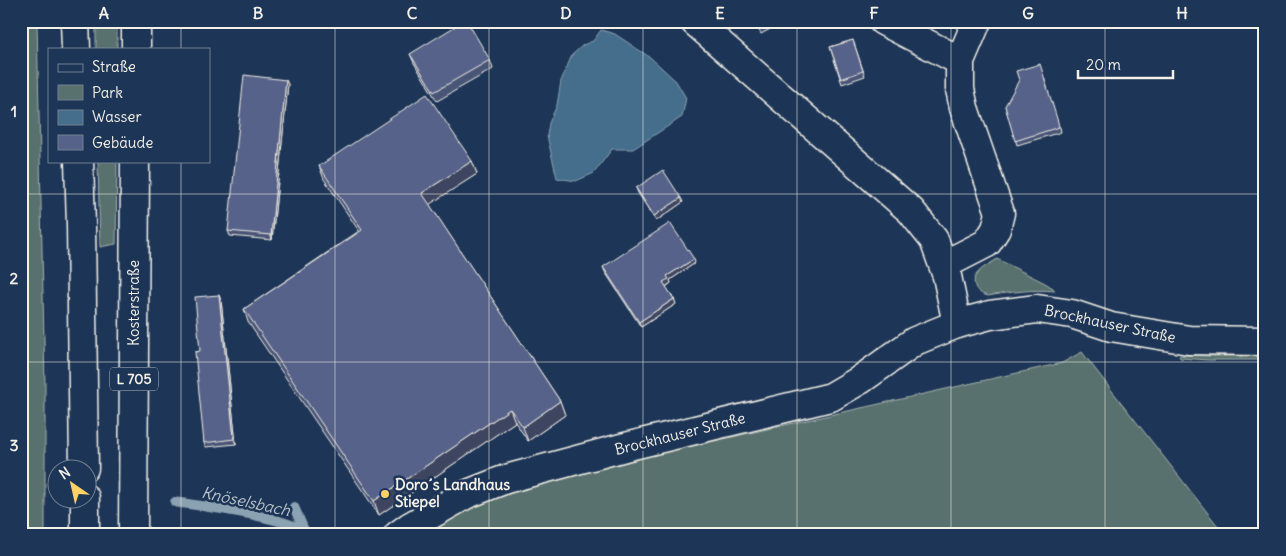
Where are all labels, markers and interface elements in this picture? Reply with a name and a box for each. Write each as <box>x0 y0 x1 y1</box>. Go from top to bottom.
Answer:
text: A <box>99 3 109 23</box>
text: B <box>253 3 264 23</box>
text: C <box>407 3 418 23</box>
text: D <box>560 3 572 23</box>
text: E <box>715 3 725 23</box>
text: F <box>869 3 879 23</box>
text: G <box>1022 3 1034 23</box>
text: H <box>1176 3 1188 23</box>
legend <box>48 48 210 162</box>
scale bar <box>1078 48 1174 80</box>
text: 20 m <box>1086 55 1121 74</box>
text: Straße <box>92 57 136 76</box>
text: Park <box>92 83 123 102</box>
text: 1 <box>11 101 17 121</box>
text: Wasser <box>92 107 142 126</box>
text: Gebäude <box>92 133 153 152</box>
street label: Kosterstraße <box>124 260 143 346</box>
text: 2 <box>10 268 19 288</box>
street label: Brockhauser Straße <box>1043 300 1178 347</box>
road number: L 705 <box>110 368 158 390</box>
street label: Brockhauser Straße <box>613 408 747 459</box>
text: 3 <box>9 435 19 455</box>
north arrow <box>48 458 98 508</box>
text: N <box>56 463 74 483</box>
place label: Doro´s Landhaus Stiepel <box>395 475 510 512</box>
water label: Knöselsbach <box>200 482 293 520</box>
marker: Doro´s Landhaus Stiepel <box>379 488 391 500</box>

